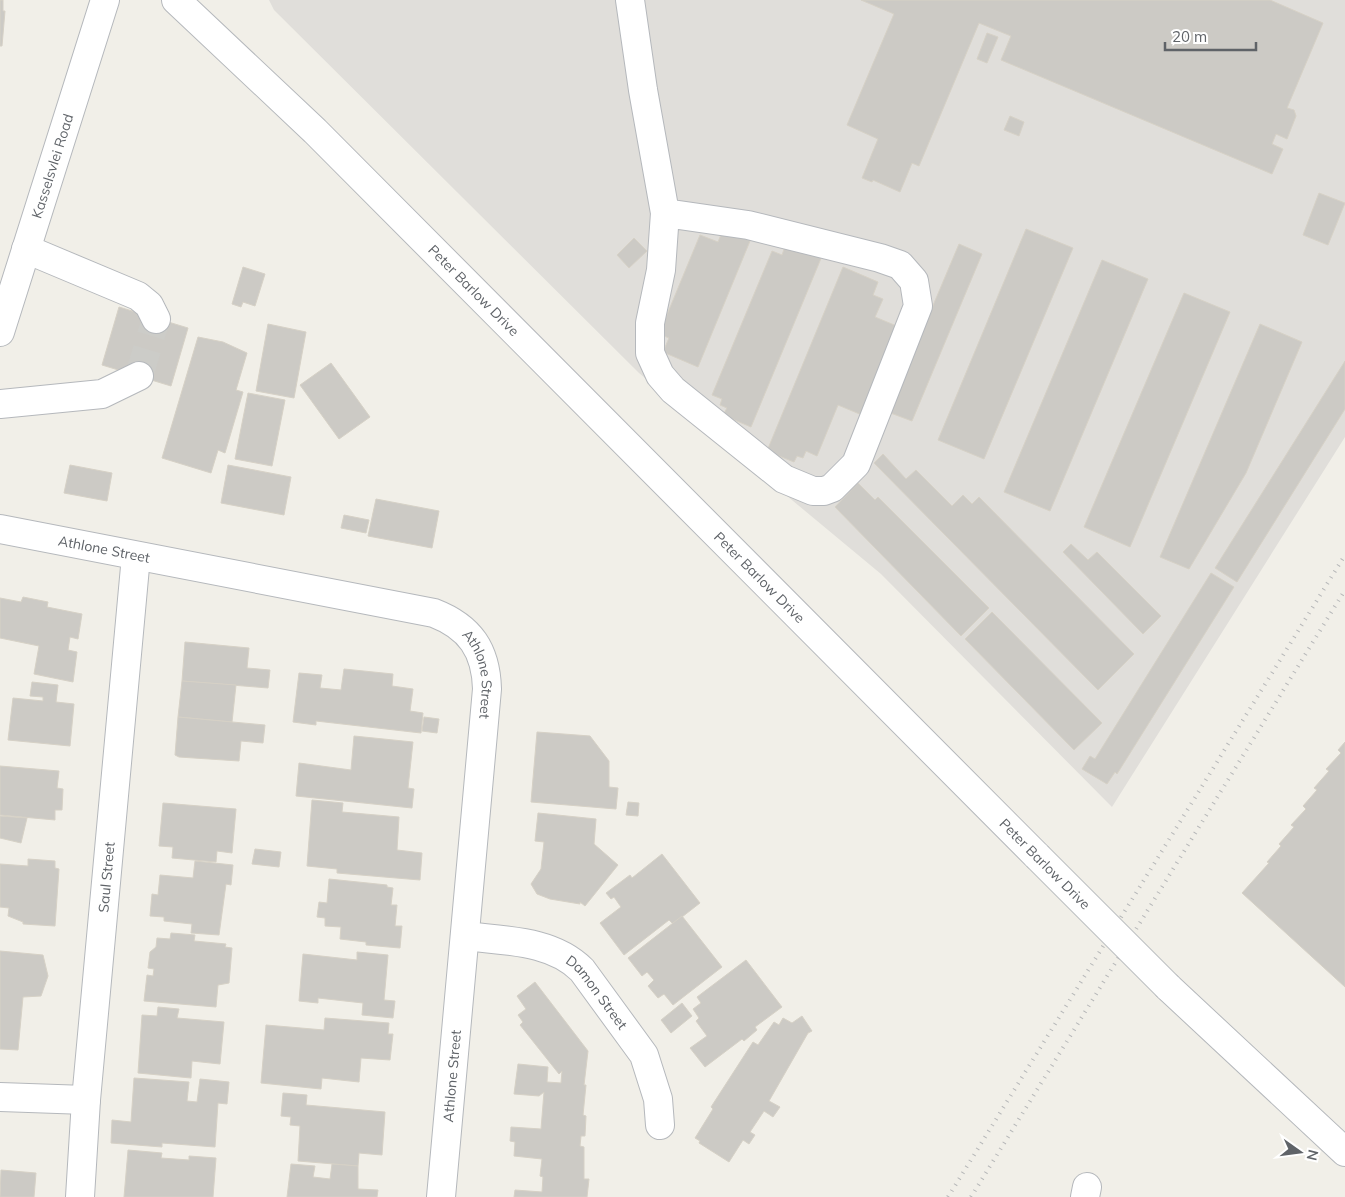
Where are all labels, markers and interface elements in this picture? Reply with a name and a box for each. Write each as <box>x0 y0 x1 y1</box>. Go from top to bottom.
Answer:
scale bar <box>1165 20 1256 52</box>
text: 20 m <box>1172 27 1207 46</box>
street label: Kasselsvlei Road <box>27 112 77 221</box>
street label: Peter Barlow Drive <box>424 241 523 340</box>
street label: Peter Barlow Drive <box>710 528 809 627</box>
street label: Athlone Street <box>57 531 151 567</box>
street label: Athlone Street <box>459 626 496 720</box>
street label: Peter Barlow Drive <box>996 815 1094 913</box>
street label: Saul Street <box>94 841 119 913</box>
street label: Damon Street <box>563 951 631 1033</box>
street label: Athlone Street <box>439 1029 465 1123</box>
north arrow <box>1275 1127 1325 1177</box>
text: N <box>1303 1148 1323 1162</box>

